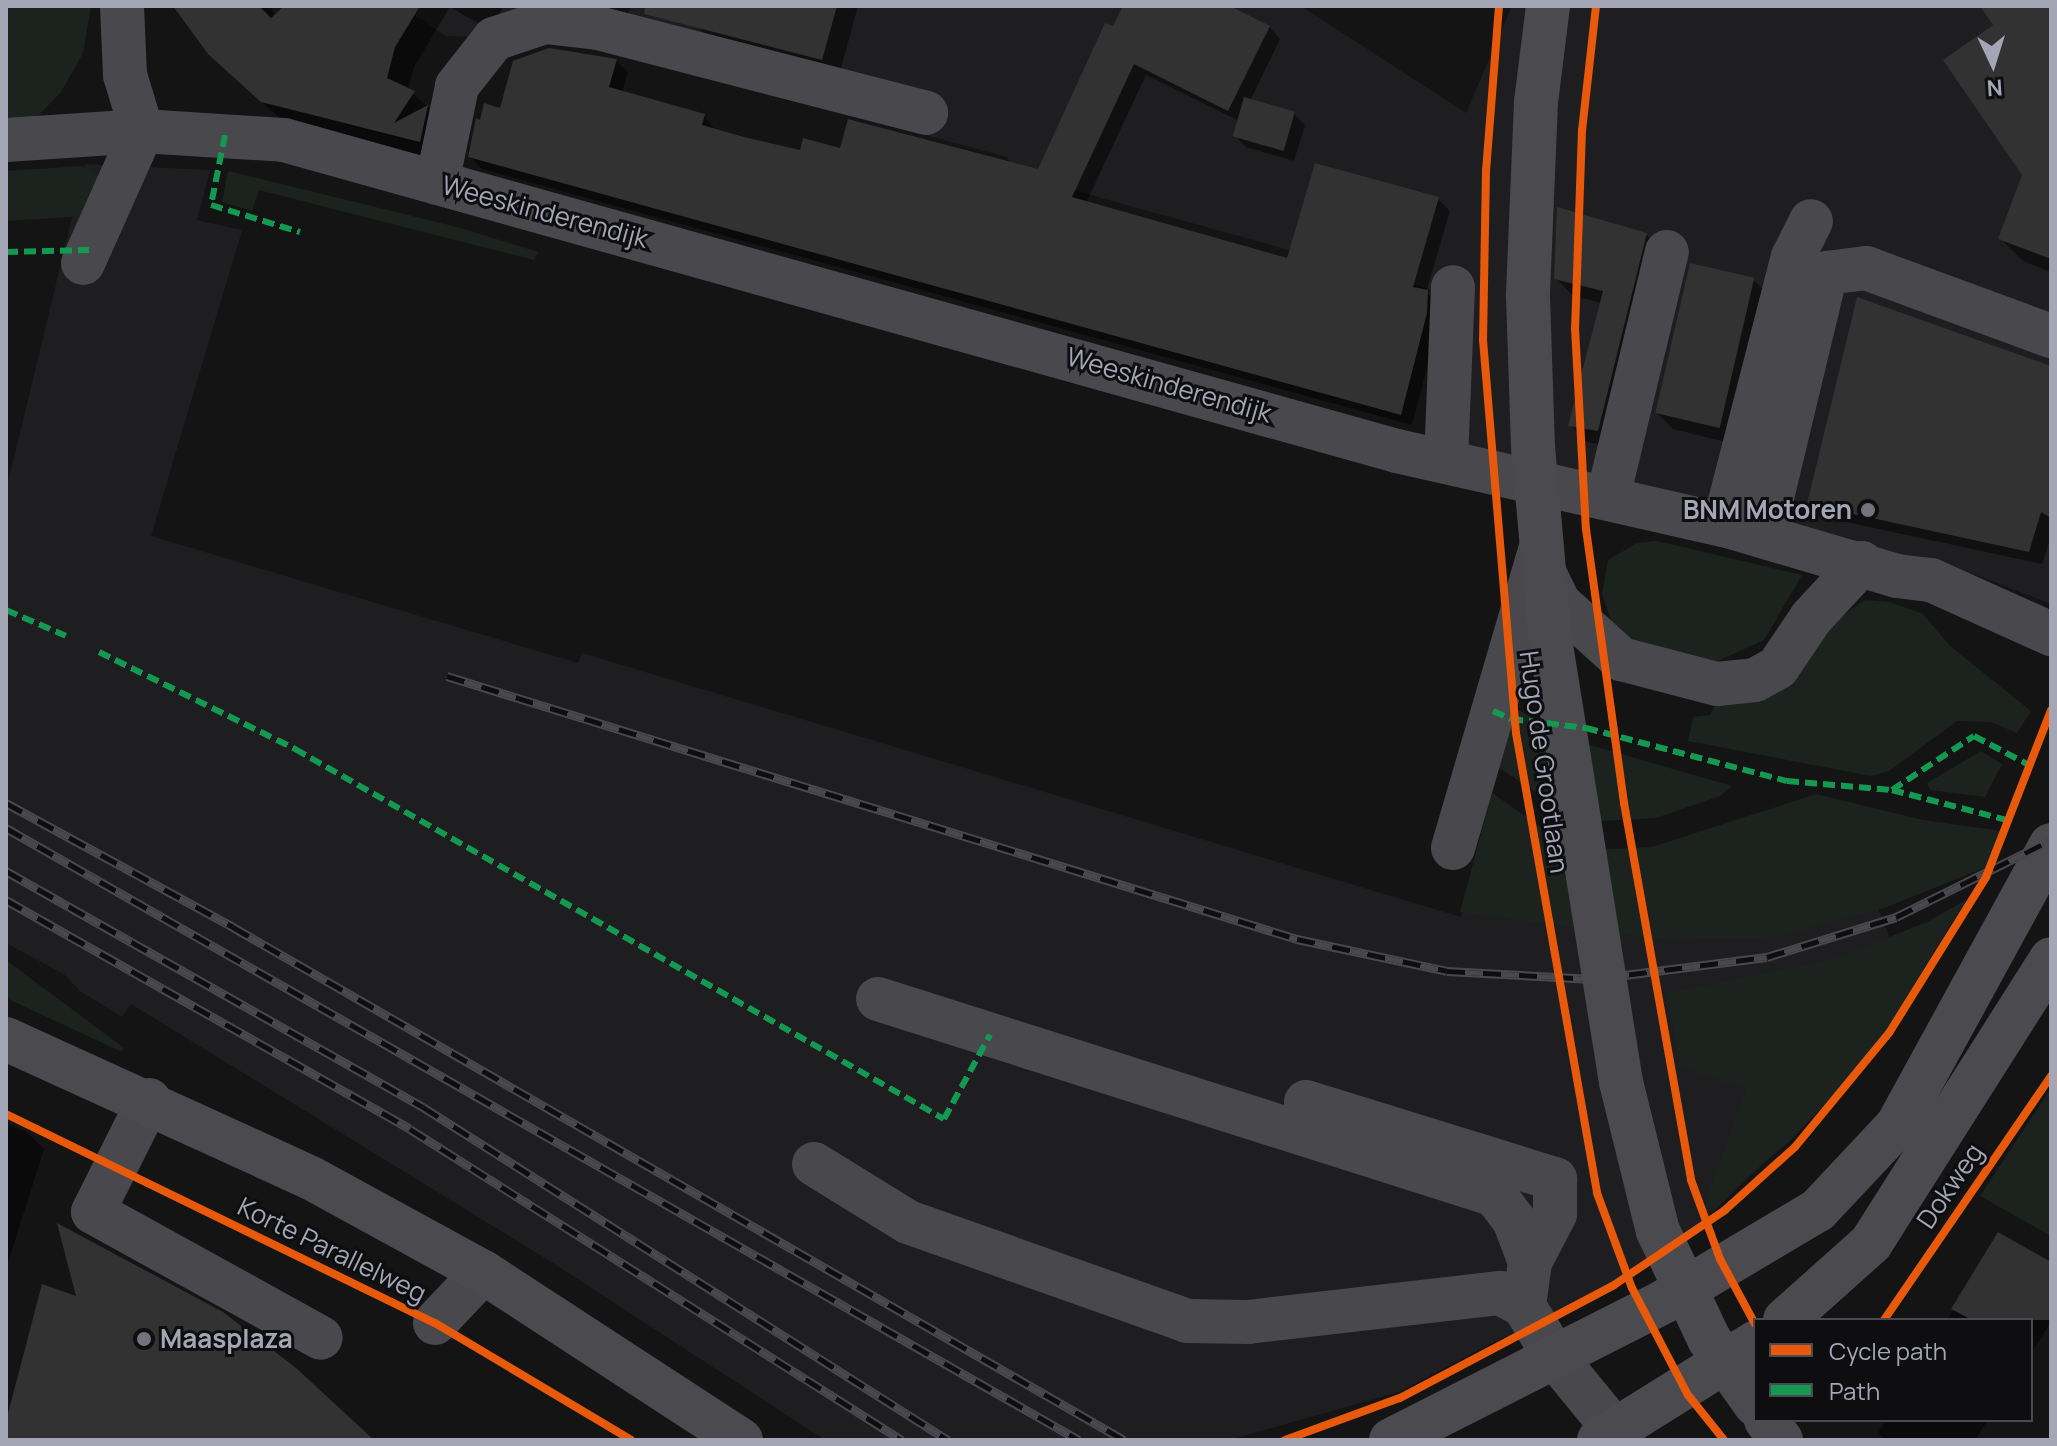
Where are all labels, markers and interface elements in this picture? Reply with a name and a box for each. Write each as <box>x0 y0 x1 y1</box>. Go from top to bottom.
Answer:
north arrow <box>1953 24 2033 104</box>
text: N <box>1986 72 2004 103</box>
street label: Weeskinderendijk <box>439 170 651 254</box>
street label: Weeskinderendijk <box>1063 341 1275 429</box>
place label: BNM Motoren <box>1683 494 1852 526</box>
marker: BNM Motoren <box>1859 501 1877 519</box>
street label: Hugo de Grootlaan <box>1513 649 1575 875</box>
street label: Dokweg <box>1910 1138 1990 1234</box>
street label: Korte Parallelweg <box>233 1191 431 1309</box>
legend <box>1753 1318 2033 1422</box>
place label: Maasplaza <box>160 1323 293 1355</box>
marker: Maasplaza <box>135 1330 153 1348</box>
text: Cycle path <box>1829 1334 1947 1367</box>
text: Path <box>1829 1374 1880 1407</box>

